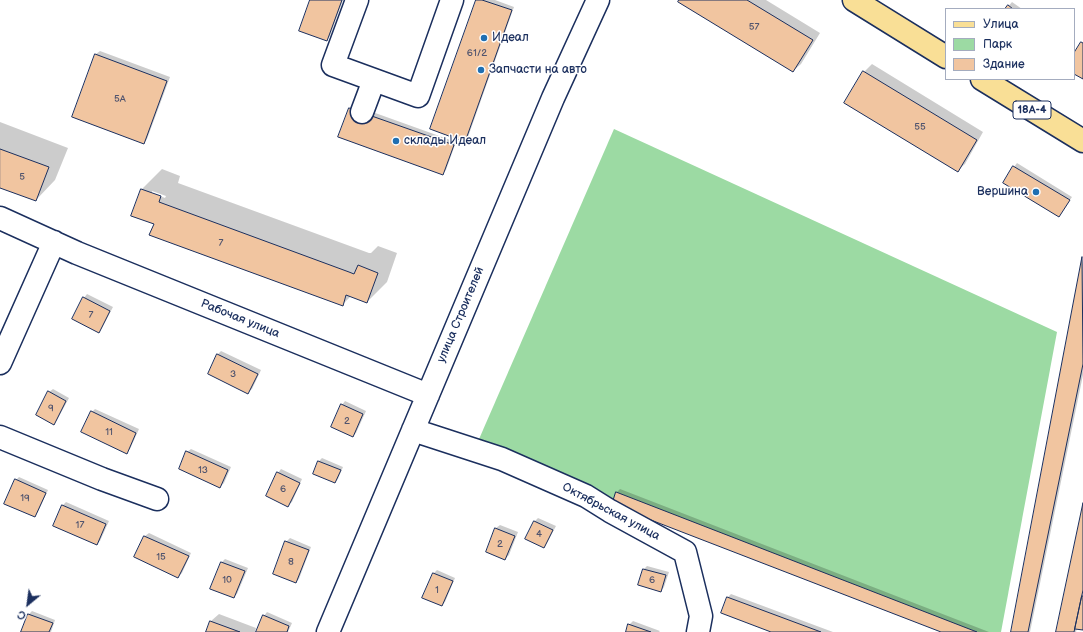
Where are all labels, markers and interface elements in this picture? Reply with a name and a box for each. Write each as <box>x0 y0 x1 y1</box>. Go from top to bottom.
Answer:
legend <box>945 8 1075 80</box>
text: Улица <box>983 17 1019 32</box>
house number: 57 <box>749 21 759 33</box>
place label: Идеал <box>492 31 529 45</box>
marker: Идеал <box>479 33 489 43</box>
text: Парк <box>983 37 1012 52</box>
house number: 61/2 <box>467 47 487 59</box>
text: Здание <box>983 57 1025 72</box>
place label: Запчасти на авто <box>489 63 587 77</box>
marker: Запчасти на авто <box>476 65 486 75</box>
house number: 5А <box>114 93 126 105</box>
road number: 18А-4 <box>1013 101 1051 119</box>
house number: 55 <box>914 121 926 133</box>
place label: склады Идеал <box>404 134 486 148</box>
marker: склады Идеал <box>391 136 401 146</box>
house number: 5 <box>19 171 25 183</box>
place label: Вершина <box>977 185 1028 199</box>
marker: Вершина <box>1031 187 1041 197</box>
house number: 7 <box>219 237 223 249</box>
street label: улица Строителей <box>434 265 488 365</box>
street label: Рабочая улица <box>198 297 282 341</box>
house number: 7 <box>89 309 93 321</box>
house number: 3 <box>230 368 236 380</box>
house number: 9 <box>48 402 54 414</box>
house number: 2 <box>344 415 350 427</box>
house number: 11 <box>105 426 113 438</box>
house number: 13 <box>198 464 208 476</box>
street label: Октябрьская улица <box>560 480 662 544</box>
house number: 6 <box>280 483 286 495</box>
house number: 19 <box>20 492 30 504</box>
house number: 17 <box>76 519 84 531</box>
house number: 4 <box>536 528 542 540</box>
house number: 2 <box>497 538 503 550</box>
house number: 15 <box>156 551 166 563</box>
house number: 8 <box>288 556 294 568</box>
house number: 10 <box>222 574 232 586</box>
house number: 6 <box>649 574 655 586</box>
north arrow <box>8 584 48 624</box>
house number: 1 <box>435 584 439 596</box>
text: С <box>15 607 28 622</box>

